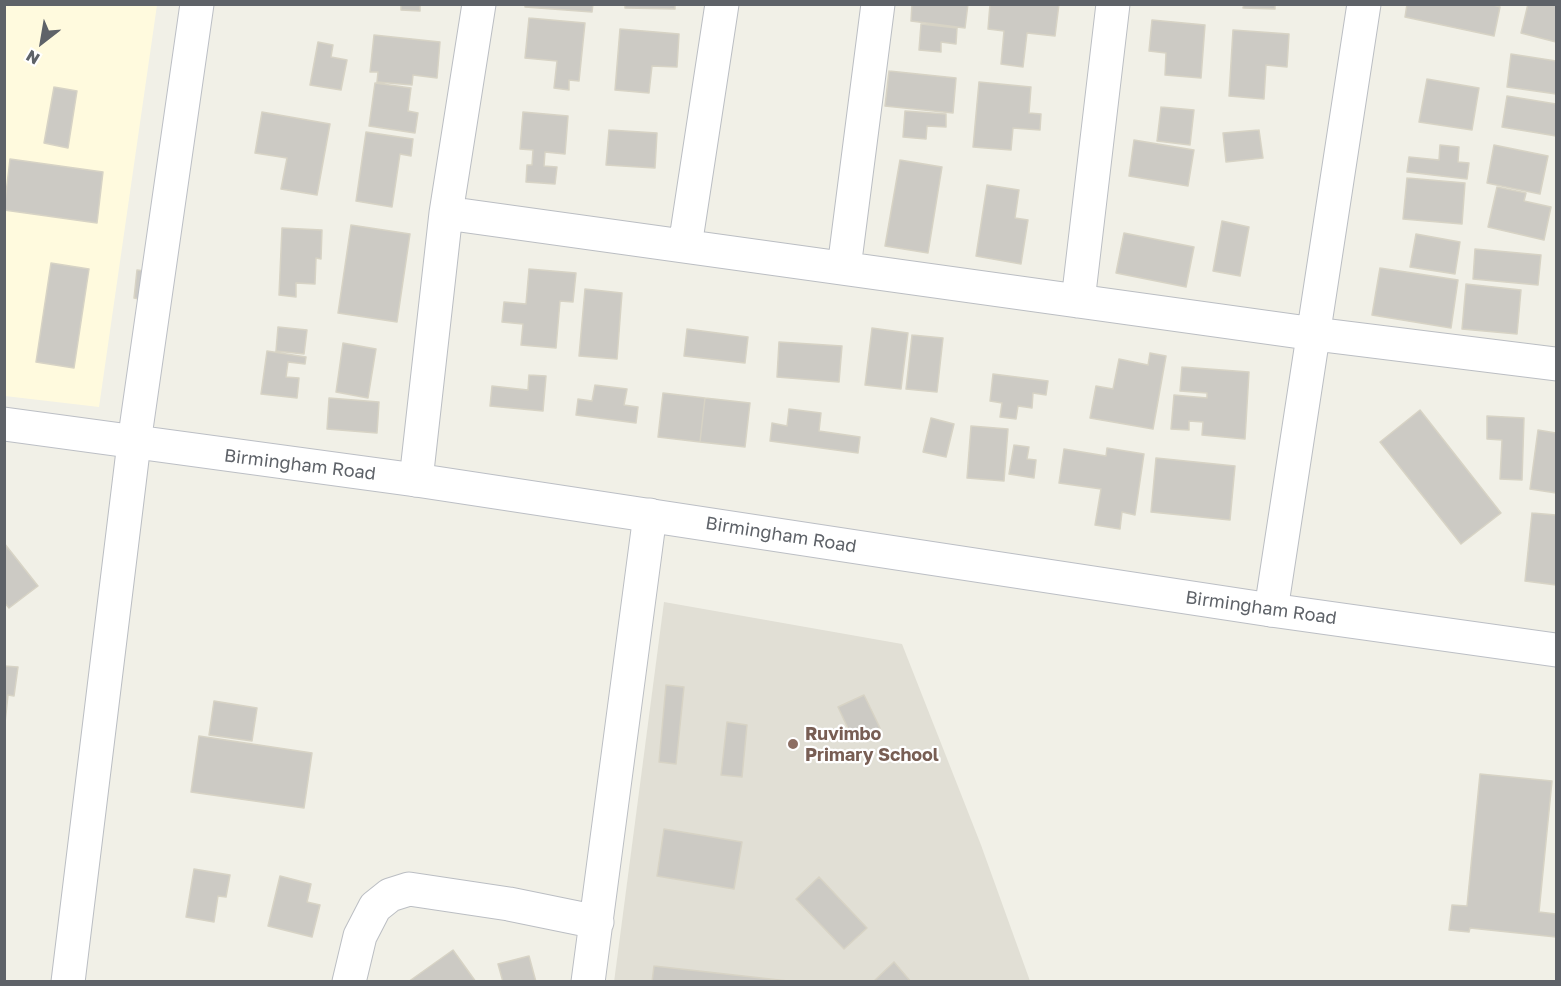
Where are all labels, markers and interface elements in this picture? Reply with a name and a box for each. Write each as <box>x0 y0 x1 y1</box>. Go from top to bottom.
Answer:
north arrow <box>12 12 72 72</box>
text: N <box>22 46 43 69</box>
street label: Birmingham Road <box>223 445 377 485</box>
street label: Birmingham Road <box>704 512 858 558</box>
street label: Birmingham Road <box>1184 587 1338 629</box>
place label: Ruvimbo Primary School <box>805 723 939 766</box>
marker: Ruvimbo Primary School <box>786 737 800 751</box>

